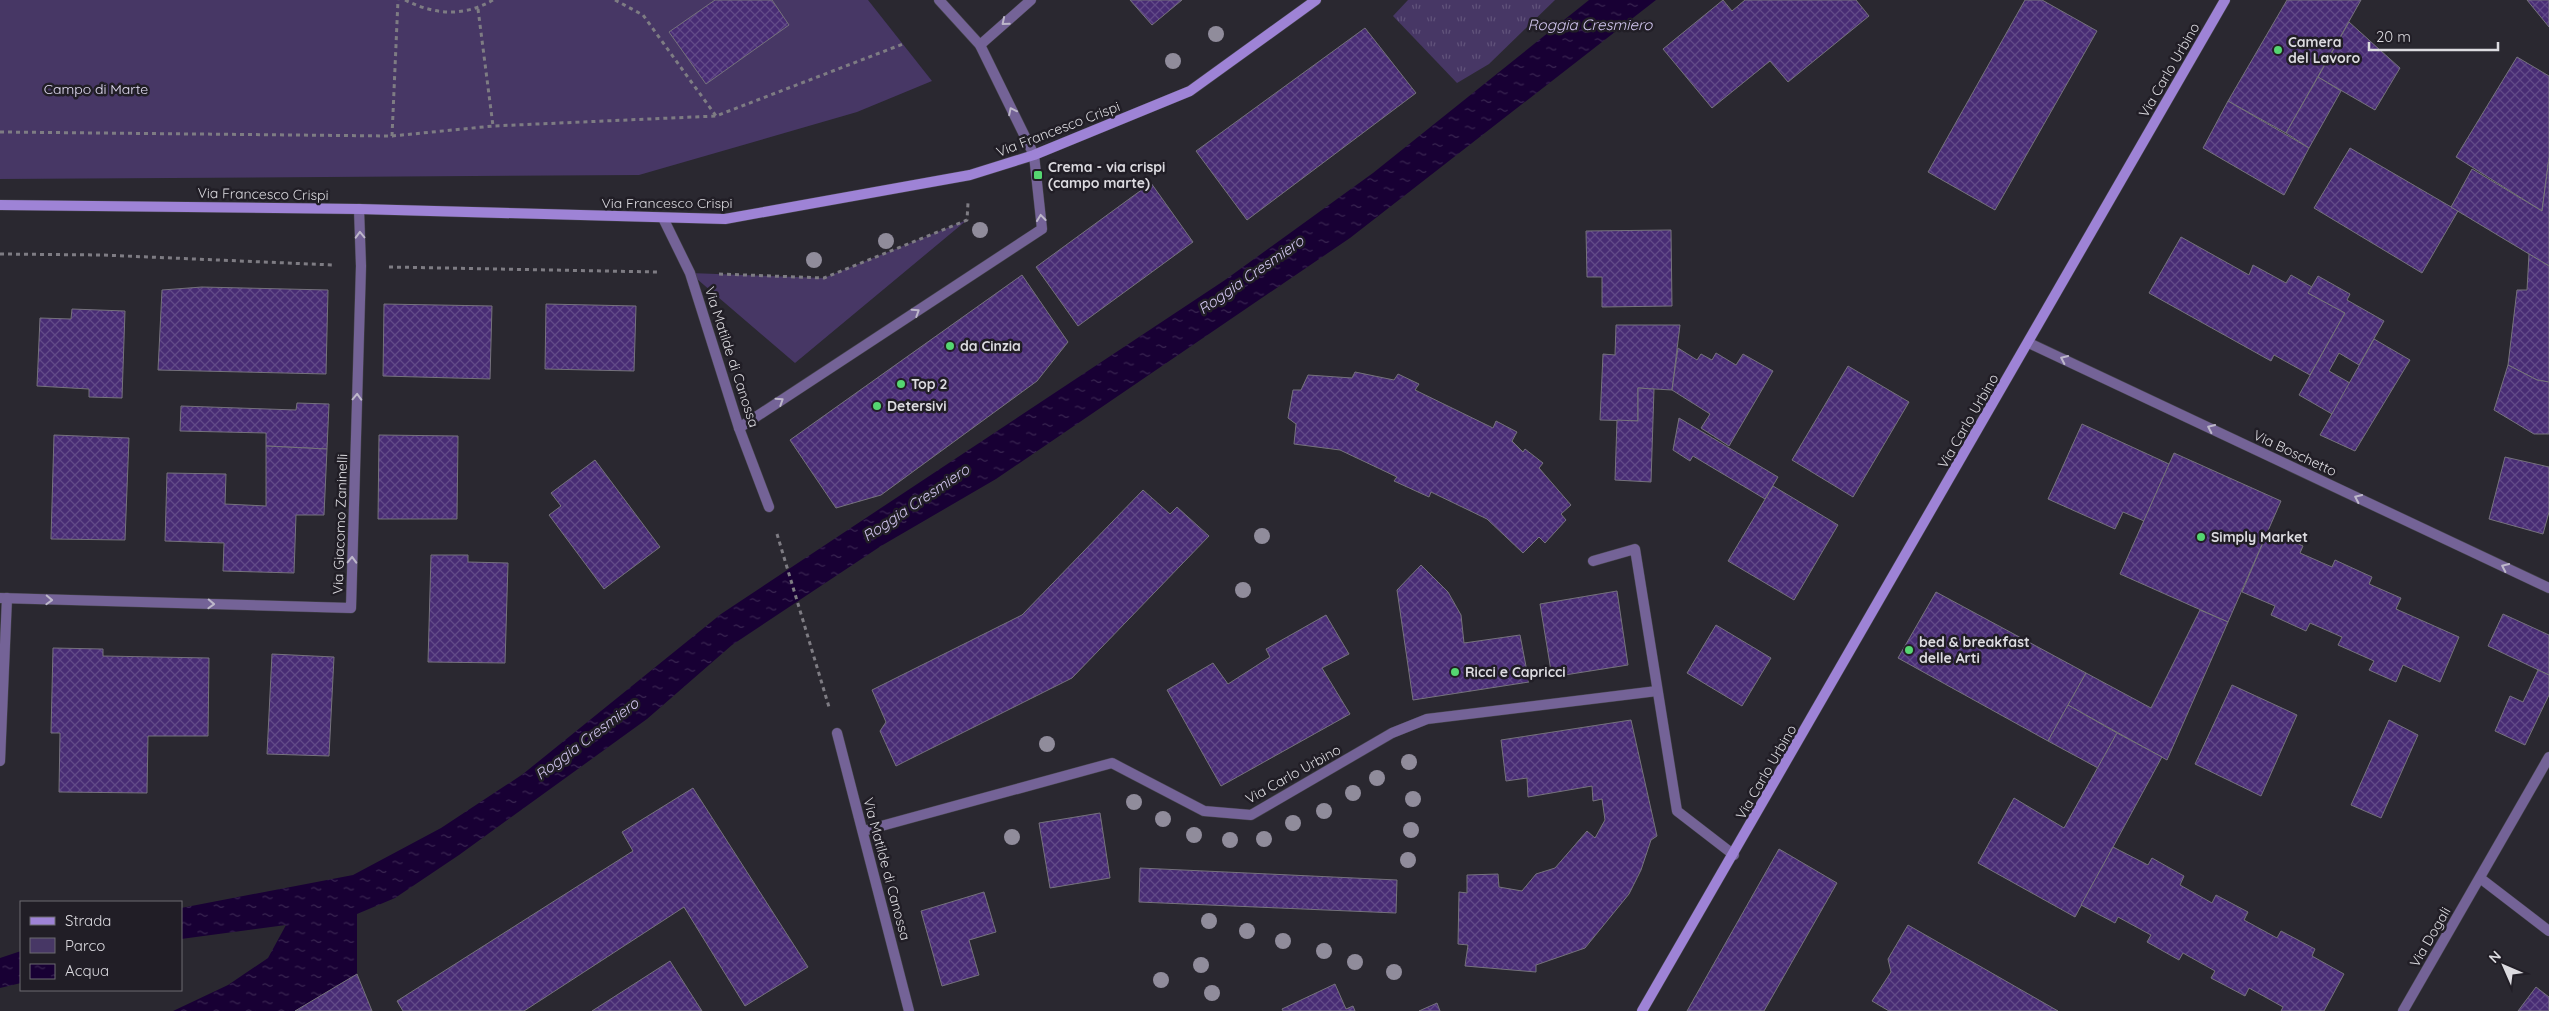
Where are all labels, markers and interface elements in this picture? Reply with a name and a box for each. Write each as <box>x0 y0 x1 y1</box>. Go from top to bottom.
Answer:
water label: Roggia Cresmiero <box>1528 15 1653 34</box>
one-way arrow <box>1001 16 1010 25</box>
street label: Via Carlo Urbino <box>2135 19 2203 121</box>
scale bar <box>2369 20 2498 52</box>
text: 20 m <box>2376 27 2411 46</box>
place label: Camera del Lavoro <box>2288 33 2361 67</box>
marker: Camera del Lavoro <box>2272 44 2284 56</box>
park label: Campo di Marte <box>44 80 148 98</box>
street label: Via Francesco Crispi <box>994 97 1122 161</box>
one-way arrow <box>1008 107 1018 116</box>
place label: Crema - via crispi (campo marte) <box>1048 158 1165 192</box>
marker: Crema - via crispi (campo marte) <box>1032 169 1044 181</box>
street label: Via Francesco Crispi <box>197 184 329 204</box>
street label: Via Francesco Crispi <box>601 194 733 212</box>
one-way arrow <box>1036 213 1047 221</box>
one-way arrow <box>354 230 365 238</box>
water label: Roggia Cresmiero <box>1194 230 1308 318</box>
street label: Via Matilde di Canossa <box>701 284 763 430</box>
one-way arrow <box>910 309 920 318</box>
place label: da Cinzia <box>960 337 1021 355</box>
marker: da Cinzia <box>944 340 956 352</box>
one-way arrow <box>2060 354 2069 365</box>
street label: Via Carlo Urbino <box>1934 370 2002 472</box>
place label: Top 2 <box>911 375 948 393</box>
marker: Top 2 <box>895 378 907 390</box>
one-way arrow <box>352 393 363 401</box>
place label: Detersivi <box>887 397 947 415</box>
one-way arrow <box>774 398 784 407</box>
marker: Detersivi <box>871 400 883 412</box>
one-way arrow <box>2207 424 2216 434</box>
street label: Via Boschetto <box>2251 426 2339 480</box>
street label: Via Giacomo Zaninelli <box>329 453 351 595</box>
water label: Roggia Cresmiero <box>859 459 974 545</box>
one-way arrow <box>2354 493 2363 504</box>
place label: Simply Market <box>2211 528 2308 546</box>
marker: Simply Market <box>2195 531 2207 543</box>
one-way arrow <box>347 555 358 563</box>
one-way arrow <box>2501 563 2510 573</box>
one-way arrow <box>45 594 53 605</box>
one-way arrow <box>207 599 215 610</box>
place label: bed & breakfast delle Arti <box>1919 633 2030 667</box>
marker: bed & breakfast delle Arti <box>1903 644 1915 656</box>
place label: Ricci e Capricci <box>1465 663 1566 681</box>
marker: Ricci e Capricci <box>1449 666 1461 678</box>
water label: Roggia Cresmiero <box>531 693 643 784</box>
street label: Via Carlo Urbino <box>1732 721 1800 823</box>
street label: Via Carlo Urbino <box>1242 740 1344 808</box>
street label: Via Matilde di Canossa <box>859 796 915 942</box>
legend <box>20 901 182 991</box>
street label: Via Dogali <box>2406 904 2454 970</box>
text: Strada <box>65 911 111 930</box>
text: Parco <box>65 936 105 955</box>
north arrow <box>2479 941 2529 991</box>
text: N <box>2485 947 2505 967</box>
text: Acqua <box>65 961 109 980</box>

